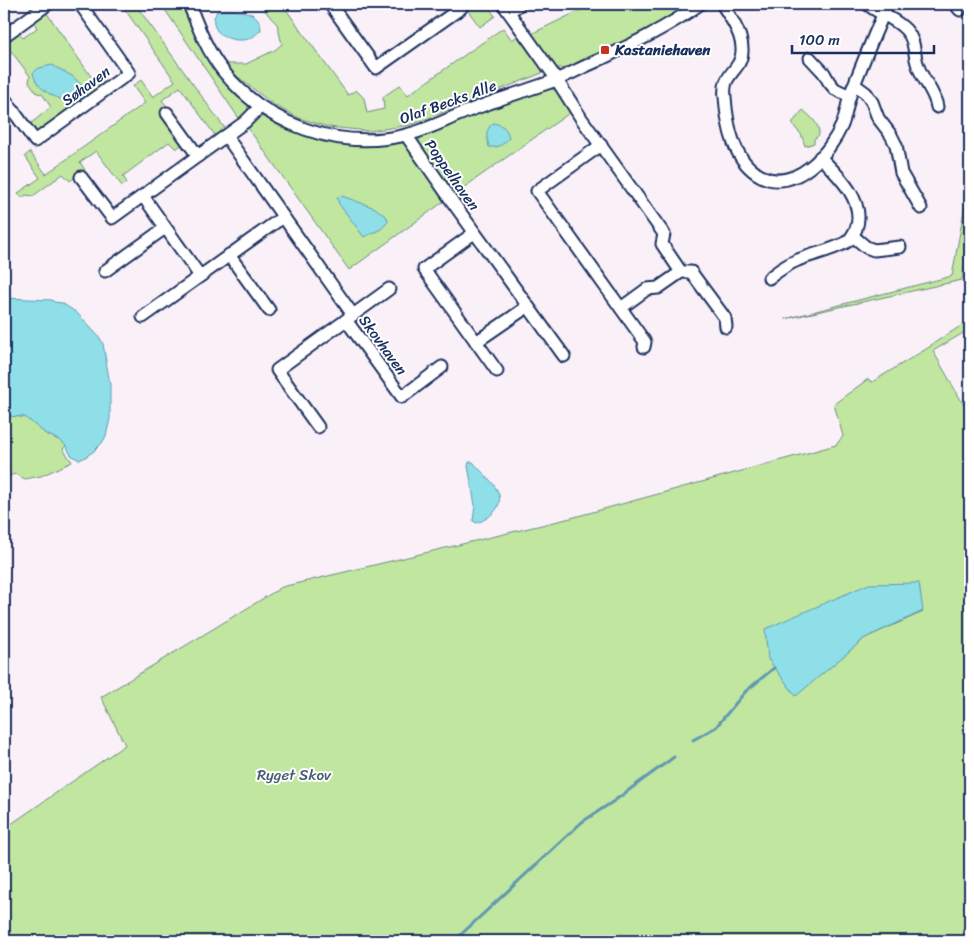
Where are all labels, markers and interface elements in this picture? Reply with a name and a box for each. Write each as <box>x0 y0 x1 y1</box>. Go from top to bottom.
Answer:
scale bar <box>792 22 934 54</box>
text: 100 m <box>799 27 840 53</box>
place label: Kastaniehaven <box>614 37 711 63</box>
marker: Kastaniehaven <box>599 44 611 56</box>
street label: Søhaven <box>56 59 116 113</box>
street label: Olaf Becks Alle <box>396 72 500 132</box>
street label: Poppelhaven <box>418 134 486 216</box>
street label: Skovhaven <box>352 309 414 381</box>
park label: Ryget Skov <box>257 762 332 788</box>

